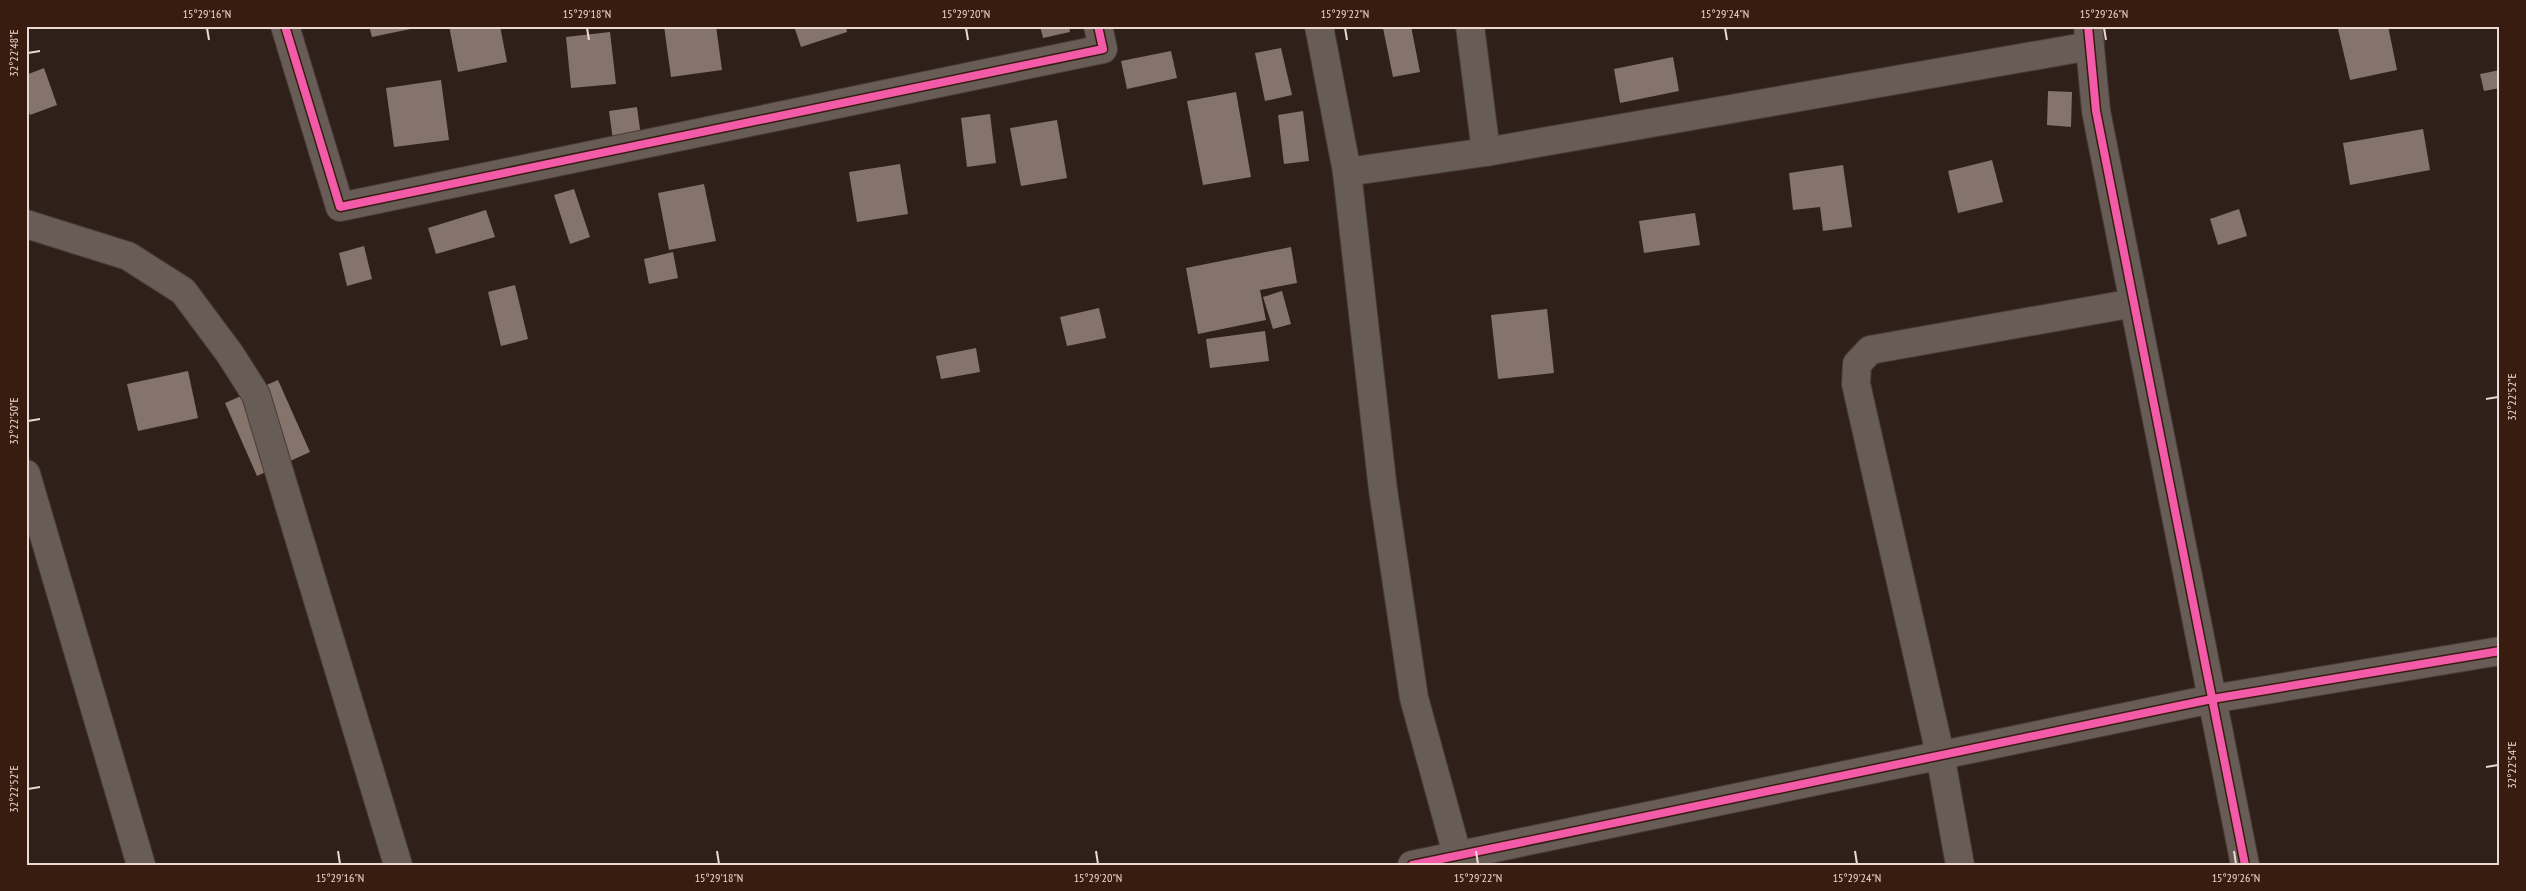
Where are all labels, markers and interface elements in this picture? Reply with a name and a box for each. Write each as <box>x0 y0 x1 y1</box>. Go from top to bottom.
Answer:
text: 15°29'16"N <box>183 6 231 21</box>
text: 15°29'18"N <box>563 6 611 21</box>
text: 15°29'20"N <box>942 6 990 21</box>
text: 15°29'22"N <box>1321 6 1369 21</box>
text: 15°29'24"N <box>1701 6 1749 21</box>
text: 15°29'26"N <box>2080 6 2128 21</box>
text: 32°22'48"E <box>6 29 21 77</box>
text: 32°22'52"E <box>2504 373 2519 421</box>
text: 32°22'50"E <box>6 397 21 445</box>
text: 32°22'54"E <box>2504 741 2519 789</box>
text: 32°22'52"E <box>6 765 21 813</box>
text: 15°29'16"N <box>316 870 364 885</box>
text: 15°29'18"N <box>695 870 743 885</box>
text: 15°29'20"N <box>1074 870 1122 885</box>
text: 15°29'22"N <box>1454 870 1502 885</box>
text: 15°29'24"N <box>1833 870 1881 885</box>
text: 15°29'26"N <box>2212 870 2260 885</box>

